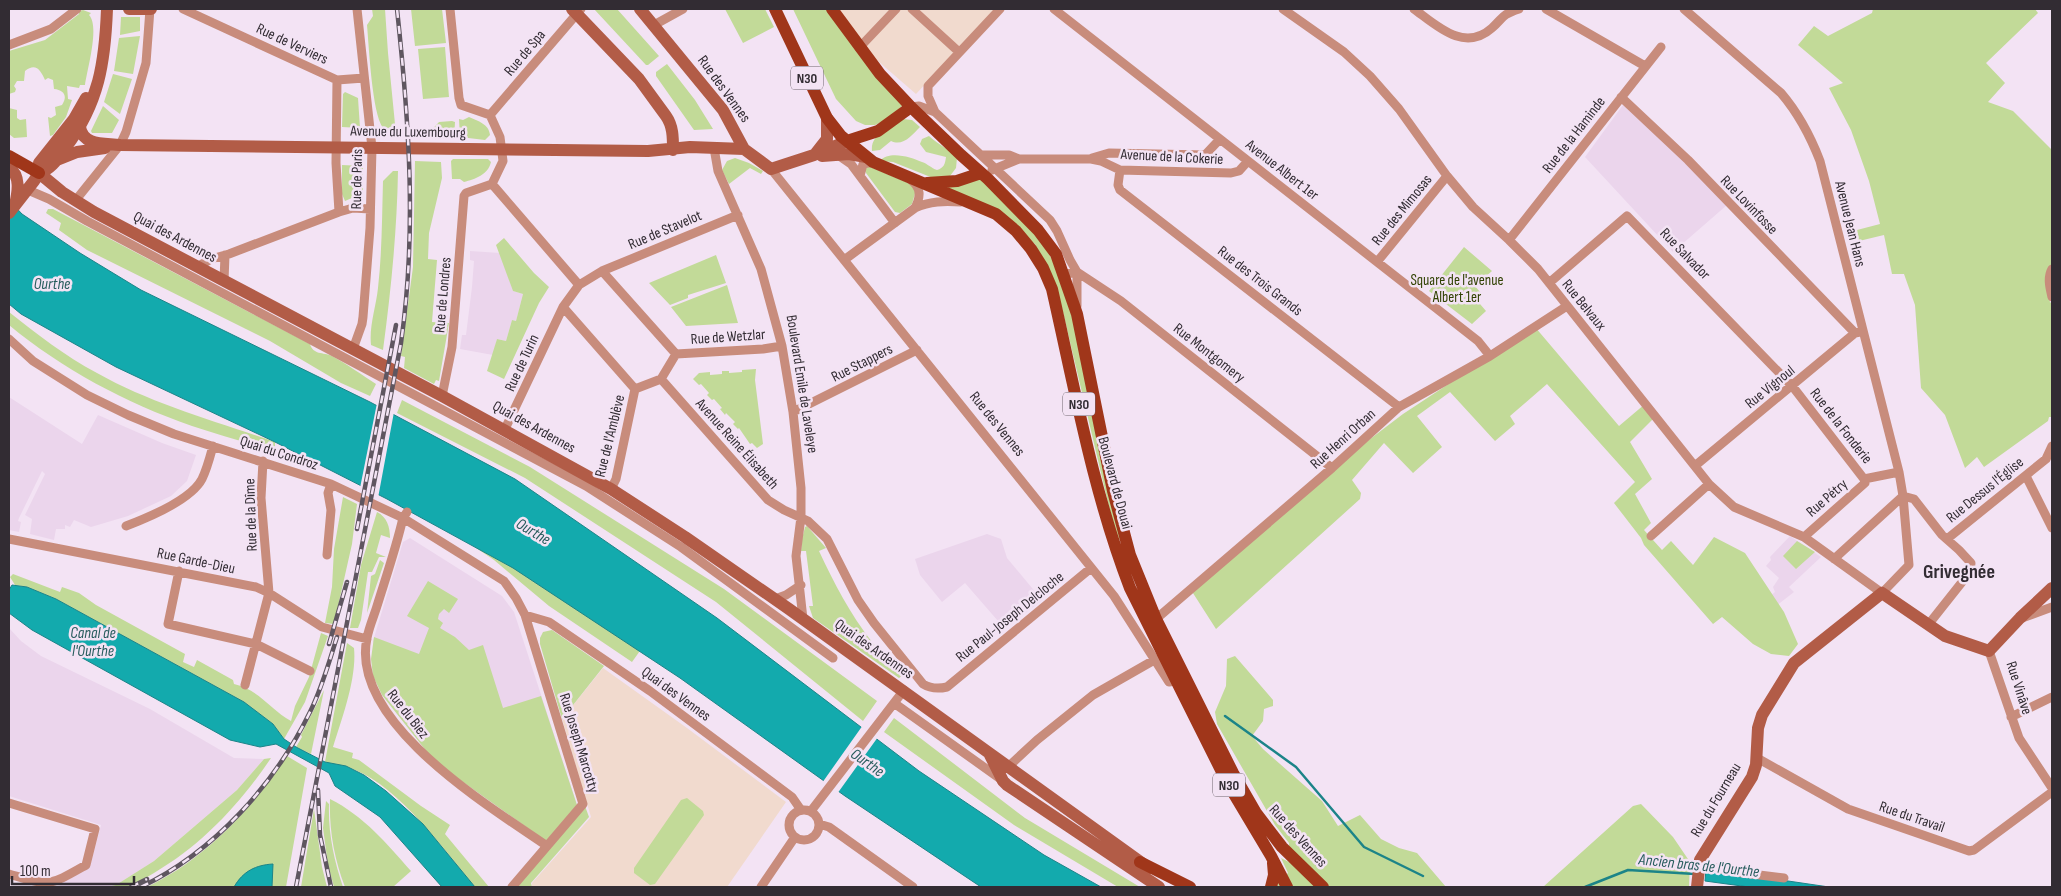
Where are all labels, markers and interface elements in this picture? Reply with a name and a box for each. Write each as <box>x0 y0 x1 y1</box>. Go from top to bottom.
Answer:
street label: Rue de Verviers <box>253 19 331 69</box>
street label: Rue de Spa <box>500 26 550 80</box>
street label: Rue des Vennes <box>693 52 755 126</box>
road number: N30 <box>791 66 823 90</box>
street label: Rue de la Haminde <box>1538 93 1610 177</box>
street label: Avenue du Luxembourg <box>349 121 466 143</box>
street label: Avenue Albert 1er <box>1241 135 1323 205</box>
street label: Avenue de la Cokerie <box>1119 145 1224 169</box>
street label: Rue de Paris <box>347 148 367 210</box>
street label: Rue des Mimosas <box>1368 171 1436 249</box>
street label: Rue Lovinfosse <box>1716 171 1782 239</box>
street label: Avenue Jean Hans <box>1830 178 1870 269</box>
street label: Rue de Stavelot <box>625 206 705 254</box>
street label: Quai des Ardennes <box>130 207 220 267</box>
street label: Rue Salvador <box>1656 224 1715 284</box>
street label: Rue des Trois Grands <box>1214 242 1306 320</box>
street label: Rue de Londres <box>430 256 456 334</box>
park label: Square de l'avenue Albert 1er <box>1410 271 1504 307</box>
water label: Ourthe <box>34 275 70 294</box>
street label: Rue Belvaux <box>1558 276 1611 335</box>
street label: Boulevard Emile de Laveleye <box>782 313 822 455</box>
street label: Rue Montgomery <box>1169 319 1249 387</box>
street label: Rue de Wetzlar <box>690 325 767 349</box>
street label: Rue de Turin <box>500 331 544 395</box>
street label: Rue Stappers <box>828 340 896 386</box>
street label: Rue Vignoul <box>1741 361 1799 413</box>
street label: Rue de la Fonderie <box>1806 384 1876 468</box>
street label: Rue des Vennes <box>965 388 1029 460</box>
road number: N30 <box>1063 392 1095 416</box>
street label: Rue de l'Amblève <box>591 393 629 479</box>
street label: Avenue Reine Élisabeth <box>691 394 783 493</box>
street label: Quai des Ardennes <box>489 396 579 458</box>
street label: Rue Henri Orban <box>1306 405 1380 473</box>
street label: Quai du Condroz <box>237 431 321 475</box>
street label: Boulevard de Douai <box>1094 435 1137 532</box>
street label: Rue Dessus l'Église <box>1942 453 2028 527</box>
street label: Rue Pétry <box>1802 475 1852 521</box>
street label: Rue de la Dîme <box>240 478 262 552</box>
water label: Ourthe <box>512 514 554 550</box>
street label: Rue Garde-Dieu <box>155 543 237 579</box>
district label: Grivegnée <box>1923 560 1995 584</box>
street label: Rue Paul-Joseph Delcloche <box>952 568 1068 666</box>
street label: Quai des Ardennes <box>831 615 917 683</box>
water label: Canal de l'Ourthe <box>70 624 116 661</box>
street label: Rue Vinâve <box>2001 659 2037 717</box>
street label: Quai des Vennes <box>638 662 714 726</box>
street label: Rue du Biez <box>383 686 434 743</box>
street label: Rue Joseph Marcotty <box>555 691 603 795</box>
water label: Ourthe <box>847 745 887 781</box>
street label: Rue du Fourneau <box>1686 759 1746 841</box>
road number: N30 <box>1213 774 1245 796</box>
street label: Rue du Travail <box>1877 797 1947 837</box>
street label: Rue des Vennes <box>1265 801 1331 871</box>
water label: Ancien bras de l'Ourthe <box>1637 850 1760 882</box>
scale bar <box>12 854 135 886</box>
text: 100 m <box>20 862 51 881</box>

